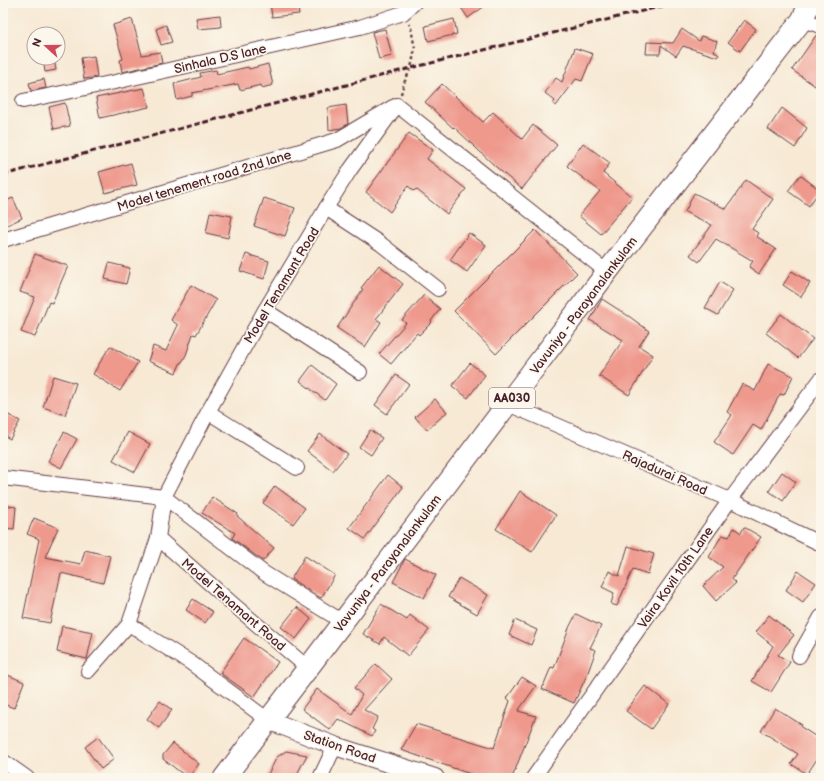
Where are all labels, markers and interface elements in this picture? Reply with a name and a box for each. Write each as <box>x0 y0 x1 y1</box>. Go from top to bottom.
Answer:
north arrow <box>26 26 66 66</box>
text: N <box>30 36 45 49</box>
street label: Sinhala D.S lane <box>172 41 268 77</box>
street label: Model tenement road 2nd lane <box>115 147 294 215</box>
street label: Model Tenamant Road <box>241 224 323 347</box>
street label: Vavuniya - Parayanalankulam <box>527 233 641 378</box>
road number: AA030 <box>489 388 535 408</box>
street label: Rajadurai Road <box>620 447 710 499</box>
street label: Vavuniya - Parayanalankulam <box>331 491 445 636</box>
street label: Vaira Kovil 10th Lane <box>635 523 717 632</box>
street label: Model Tenamant Road <box>178 555 289 654</box>
street label: Station Road <box>301 727 378 767</box>

